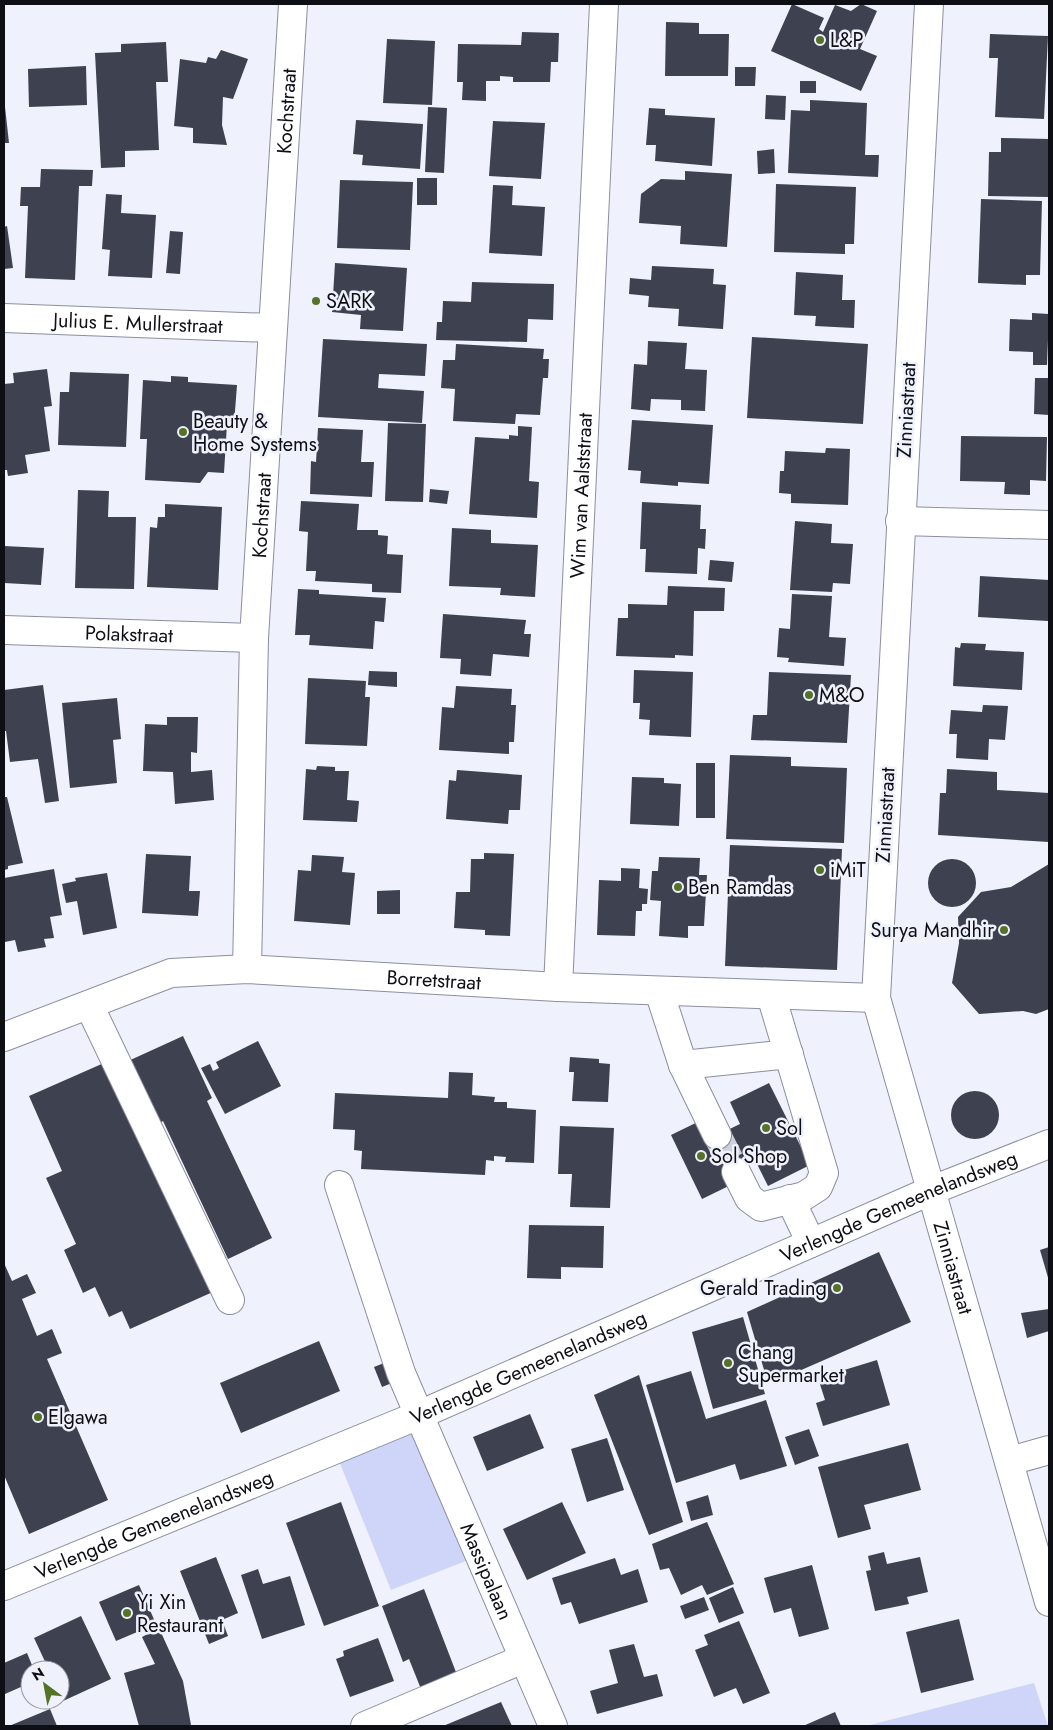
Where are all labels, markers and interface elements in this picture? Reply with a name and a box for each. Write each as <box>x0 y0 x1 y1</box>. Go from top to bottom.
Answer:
place label: L&P <box>830 26 864 55</box>
marker: L&P <box>814 34 826 46</box>
street label: Kochstraat <box>270 67 304 155</box>
place label: SARK <box>326 287 373 316</box>
marker: SARK <box>310 295 322 307</box>
street label: Julius E. Mullerstraat <box>50 306 223 341</box>
street label: Zinniastraat <box>890 361 923 459</box>
place label: Beauty & Home Systems <box>193 407 317 459</box>
street label: Wim van Aalststraat <box>563 412 600 579</box>
marker: Beauty & Home Systems <box>177 426 189 438</box>
street label: Kochstraat <box>245 472 279 559</box>
street label: Polakstraat <box>84 619 174 650</box>
place label: M&O <box>819 681 865 710</box>
marker: M&O <box>803 689 815 701</box>
street label: Zinniastraat <box>869 766 902 864</box>
place label: iMiT <box>830 856 867 885</box>
marker: iMiT <box>814 864 826 876</box>
place label: Ben Ramdas <box>688 873 791 902</box>
marker: Ben Ramdas <box>672 881 684 893</box>
place label: Surya Mandhir <box>870 916 994 945</box>
marker: Surya Mandhir <box>998 924 1010 936</box>
street label: Borretstraat <box>386 963 482 998</box>
place label: Sol <box>776 1114 802 1143</box>
marker: Sol <box>760 1122 772 1134</box>
place label: Sol Shop <box>711 1142 787 1171</box>
street label: Verlengde Gemeenelandsweg <box>776 1144 1022 1270</box>
marker: Sol Shop <box>695 1150 707 1162</box>
street label: Zinniastraat <box>926 1218 980 1318</box>
place label: Gerald Trading <box>700 1274 827 1303</box>
marker: Gerald Trading <box>831 1282 843 1294</box>
street label: Verlengde Gemeenelandsweg <box>406 1303 651 1432</box>
place label: Chang Supermarket <box>738 1338 844 1390</box>
marker: Chang Supermarket <box>722 1357 734 1369</box>
place label: Elgawa <box>48 1403 108 1432</box>
marker: Elgawa <box>32 1411 44 1423</box>
street label: Verlengde Gemeenelandsweg <box>30 1463 278 1587</box>
street label: Massipalaan <box>452 1519 520 1624</box>
place label: Yi Xin Restaurant <box>137 1588 223 1640</box>
marker: Yi Xin Restaurant <box>121 1607 133 1619</box>
north arrow <box>20 1660 70 1710</box>
text: N <box>28 1663 48 1685</box>

